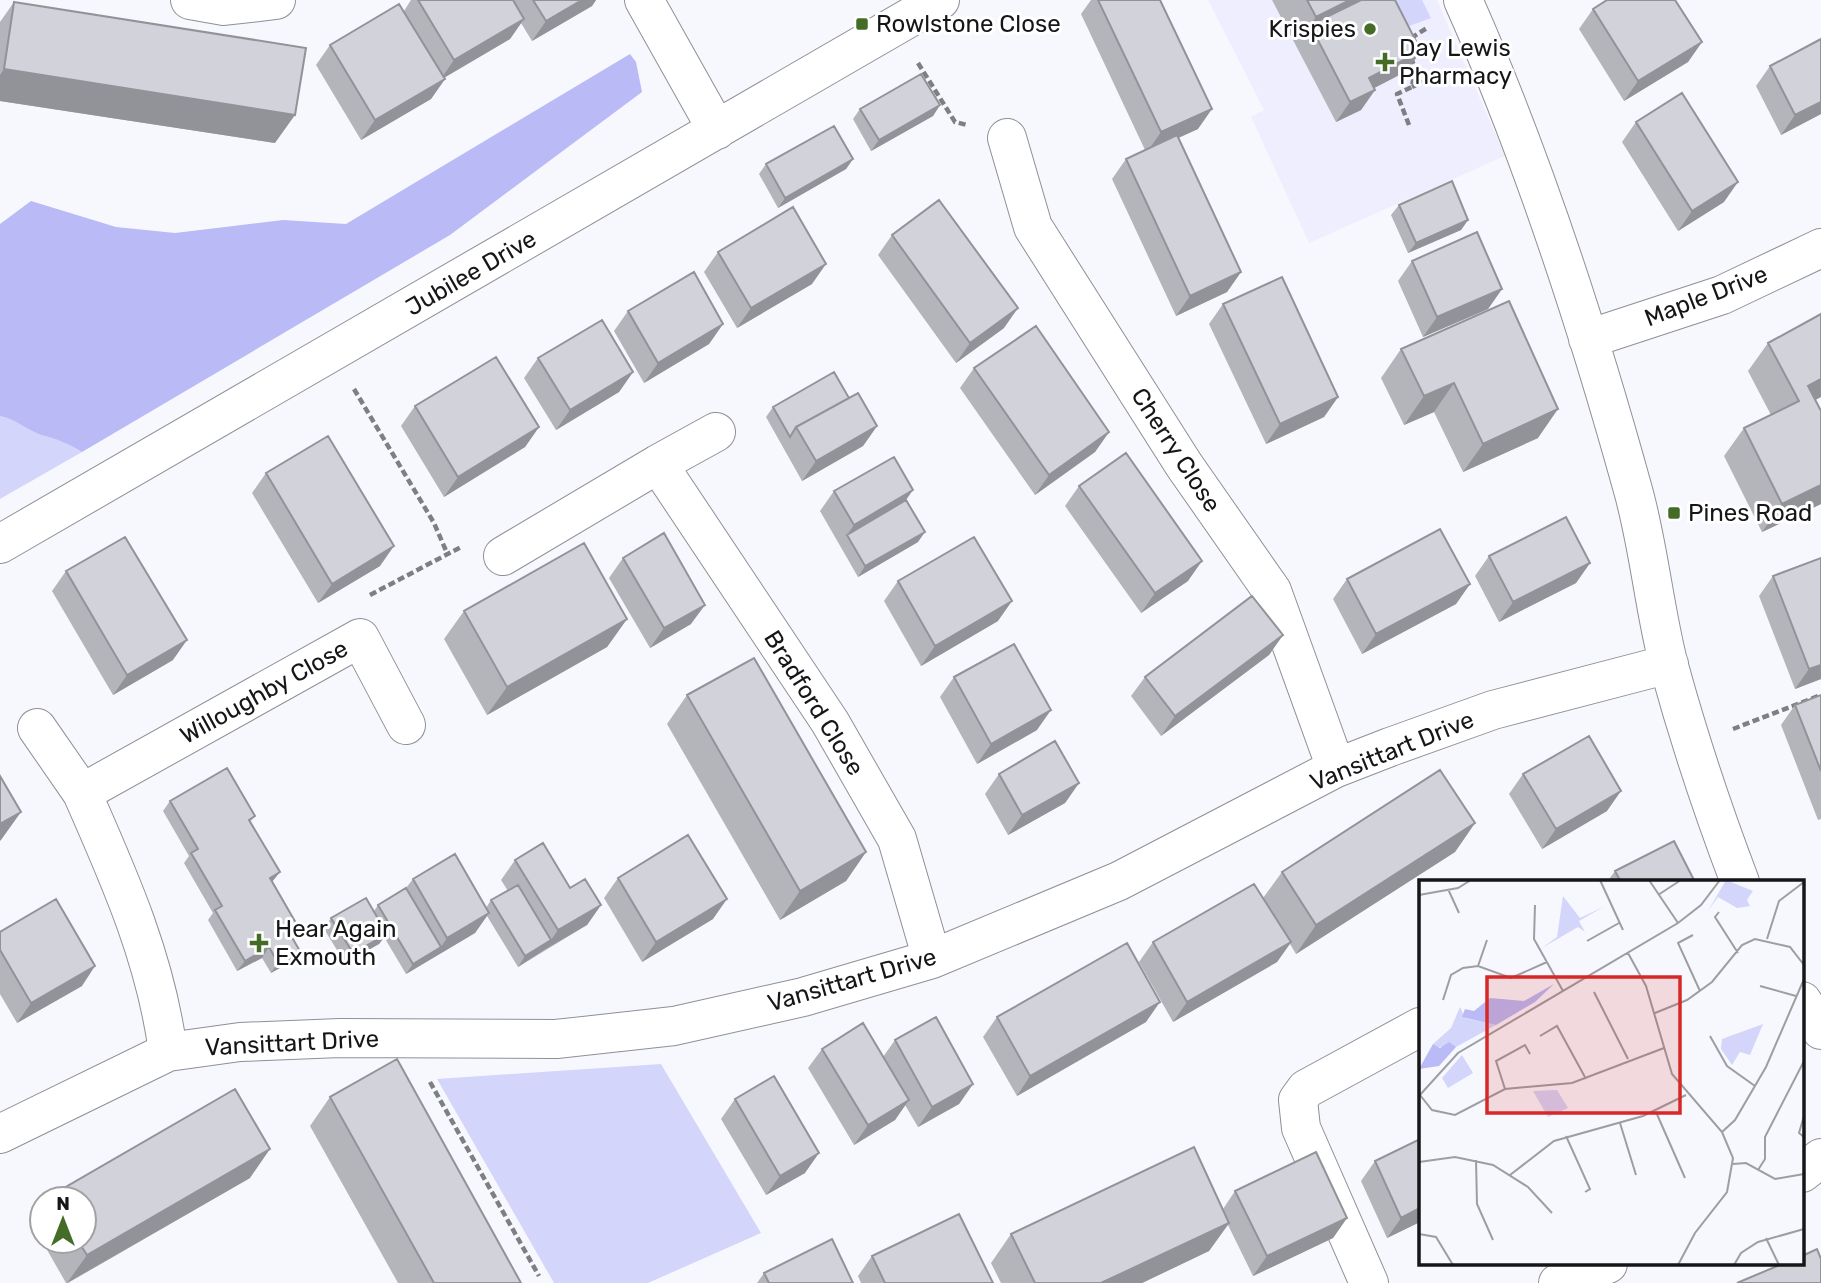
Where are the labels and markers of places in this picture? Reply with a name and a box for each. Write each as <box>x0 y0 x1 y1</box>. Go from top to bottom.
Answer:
place label: Rowlstone Close <box>876 10 1061 38</box>
place label: Krispies <box>1269 15 1356 43</box>
marker: Rowlstone Close <box>854 16 870 32</box>
marker: Krispies <box>1362 21 1378 37</box>
place label: Day Lewis Pharmacy <box>1399 34 1512 90</box>
marker: Day Lewis Pharmacy <box>1377 54 1393 70</box>
place label: Pines Road <box>1688 499 1812 527</box>
marker: Pines Road <box>1666 505 1682 521</box>
place label: Hear Again Exmouth <box>275 915 397 971</box>
marker: Hear Again Exmouth <box>249 933 269 953</box>

